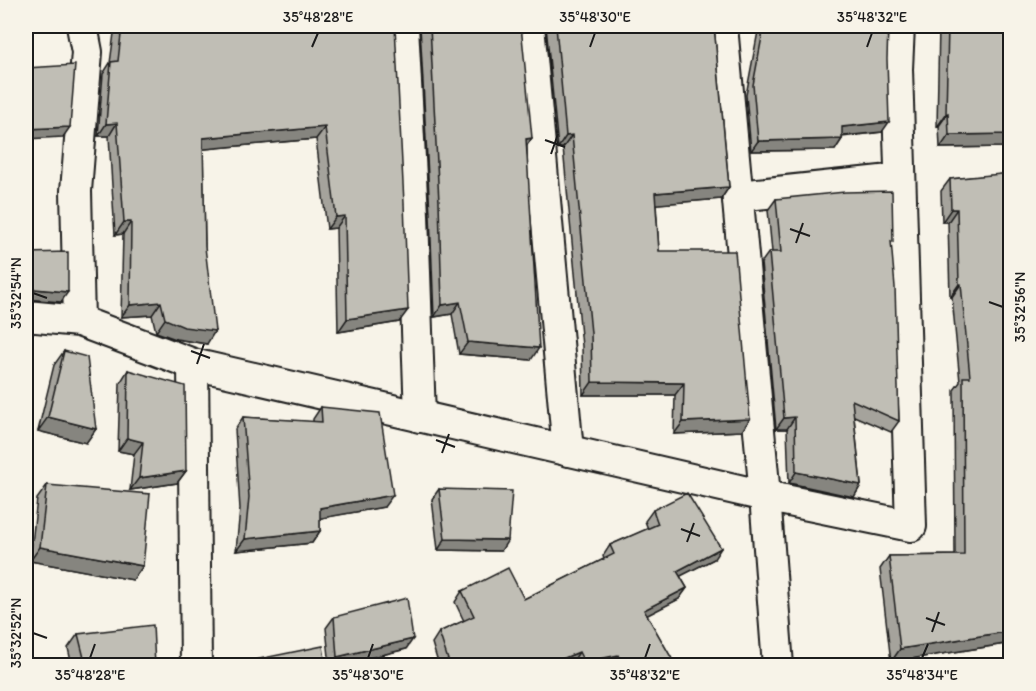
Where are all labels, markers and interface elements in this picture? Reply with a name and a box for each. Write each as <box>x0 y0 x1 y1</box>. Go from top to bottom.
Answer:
text: 35°48'28"E <box>283 8 353 26</box>
text: 35°48'30"E <box>559 8 631 26</box>
text: 35°48'32"E <box>837 8 907 26</box>
text: 35°32'54"N <box>7 257 25 329</box>
text: 35°32'56"N <box>1011 272 1029 342</box>
text: 35°32'52"N <box>7 598 25 668</box>
text: 35°48'28"E <box>55 666 125 684</box>
text: 35°48'30"E <box>332 666 404 684</box>
text: 35°48'32"E <box>610 666 680 684</box>
text: 35°48'34"E <box>886 666 958 684</box>

